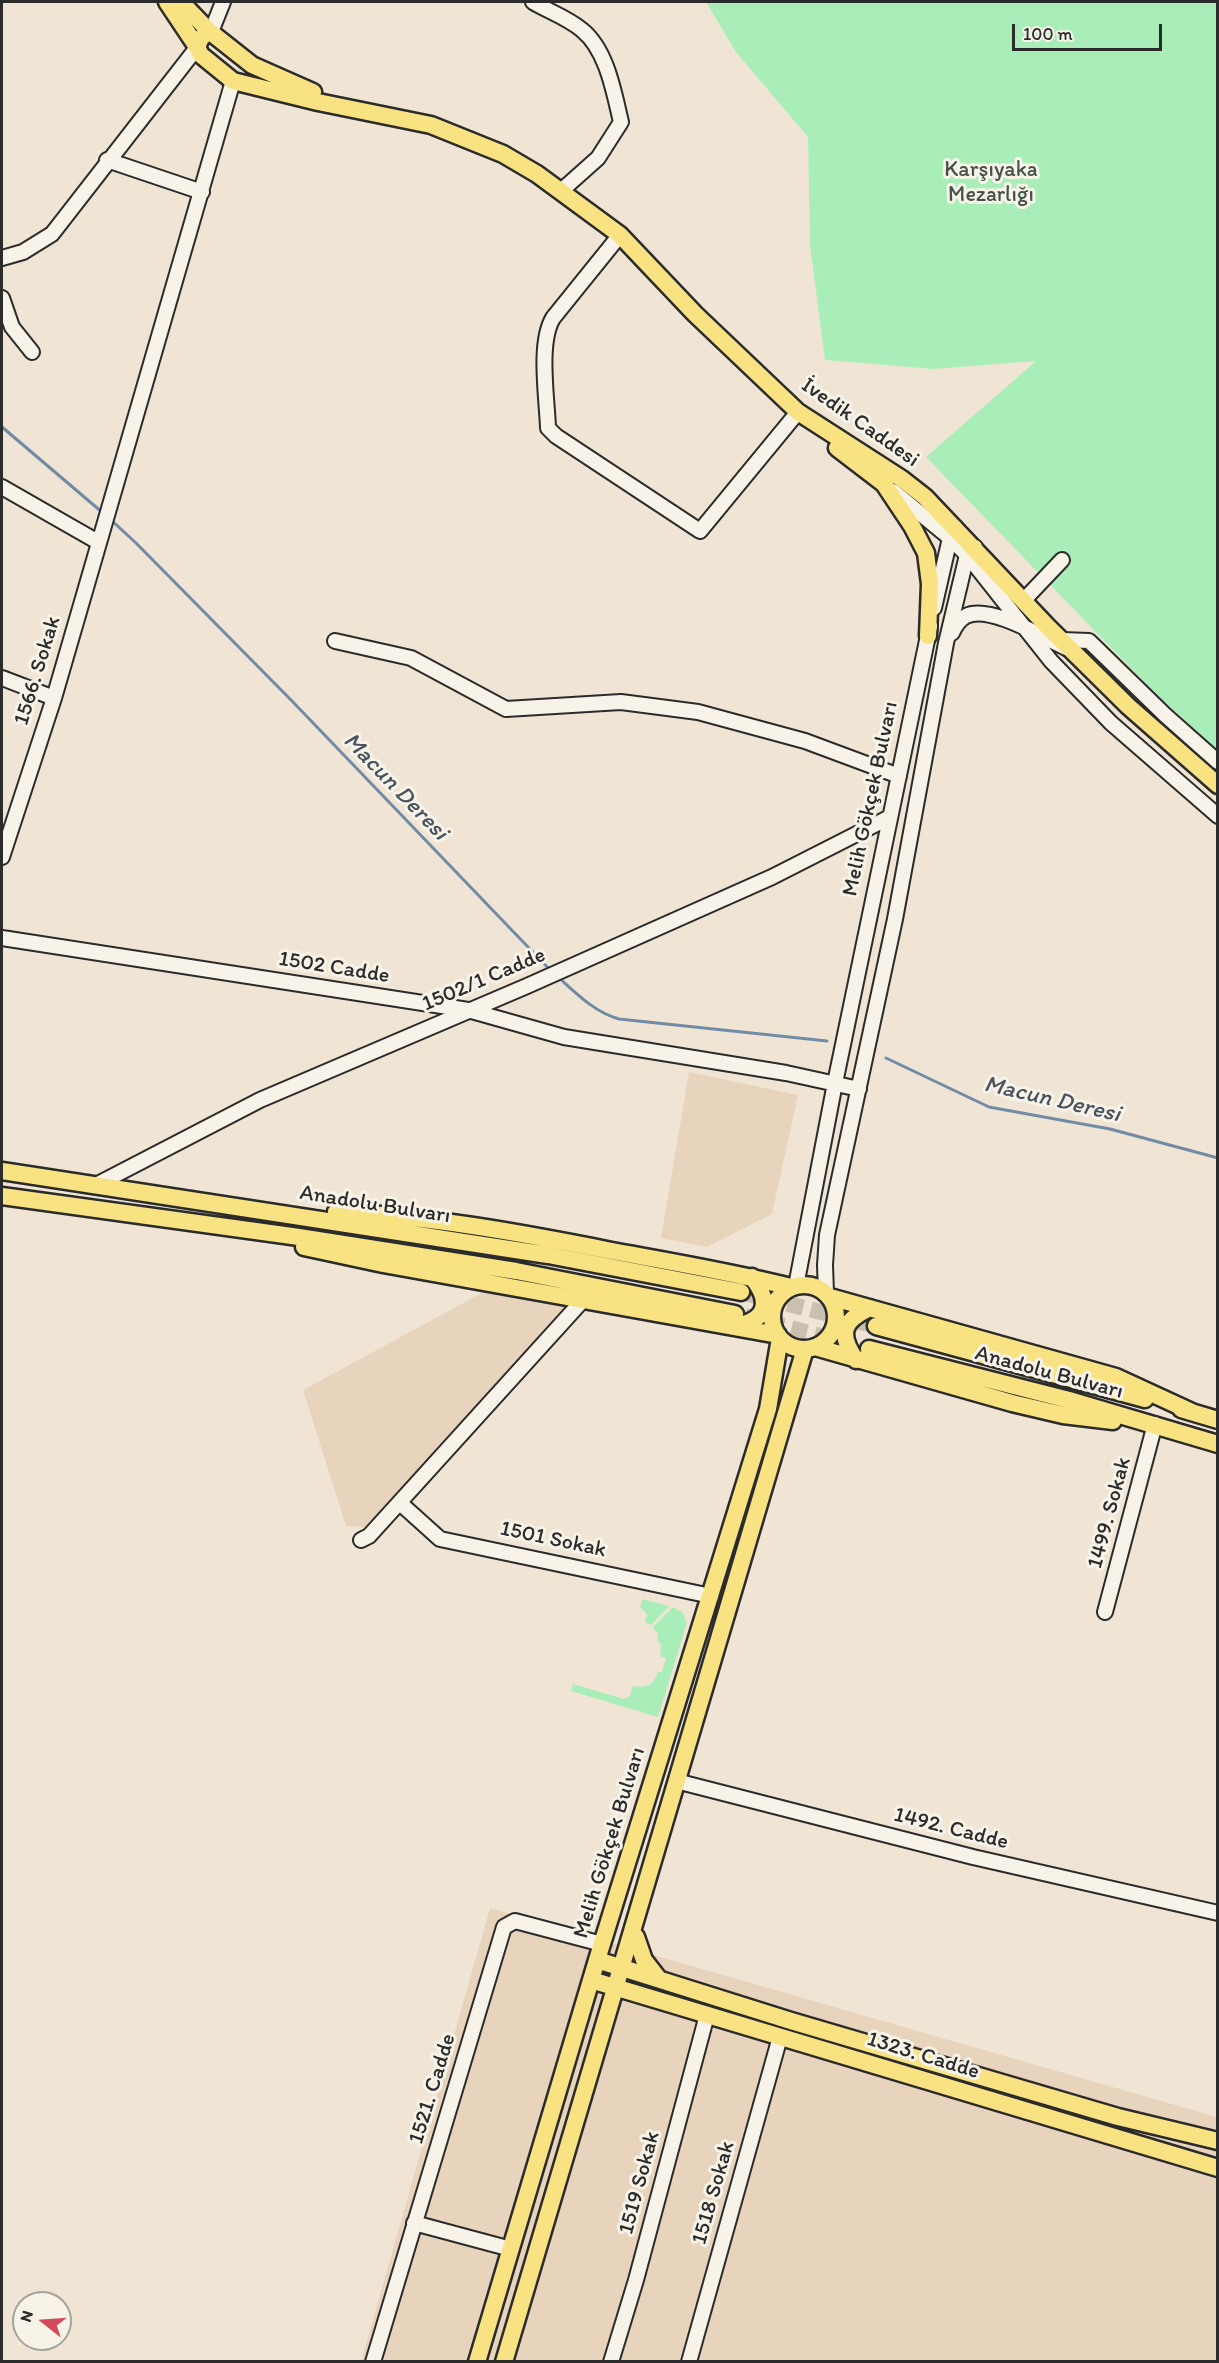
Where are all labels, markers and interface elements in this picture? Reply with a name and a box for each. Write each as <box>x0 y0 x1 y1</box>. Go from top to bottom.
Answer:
scale bar <box>1015 12 1165 50</box>
text: 100 m <box>1023 23 1073 45</box>
park label: Karşıyaka Mezarlığı <box>944 157 1038 208</box>
street label: İvedik Caddesi <box>796 373 924 473</box>
street label: 1566. Sokak <box>9 613 67 729</box>
street label: Melih Gökçek Bulvarı <box>837 699 905 899</box>
water label: Macun Deresi <box>336 727 454 847</box>
street label: 1502/1 Cadde <box>418 942 550 1018</box>
street label: 1502 Cadde <box>277 946 391 990</box>
water label: Macun Deresi <box>981 1070 1123 1130</box>
street label: Anadolu Bulvarı <box>298 1180 452 1230</box>
street label: Anadolu Bulvarı <box>972 1341 1126 1405</box>
street label: 1499. Sokak <box>1083 1455 1137 1571</box>
street label: 1501 Sokak <box>498 1516 608 1564</box>
street label: Melih Gökçek Bulvarı <box>568 1744 652 1942</box>
street label: 1492. Cadde <box>891 1802 1011 1856</box>
street label: 1323. Cadde <box>864 2026 982 2086</box>
street label: 1521. Cadde <box>404 2031 462 2147</box>
street label: 1519 Sokak <box>614 2129 666 2237</box>
street label: 1518 Sokak <box>687 2138 741 2248</box>
north arrow <box>12 2291 72 2351</box>
text: N <box>16 2308 37 2324</box>

